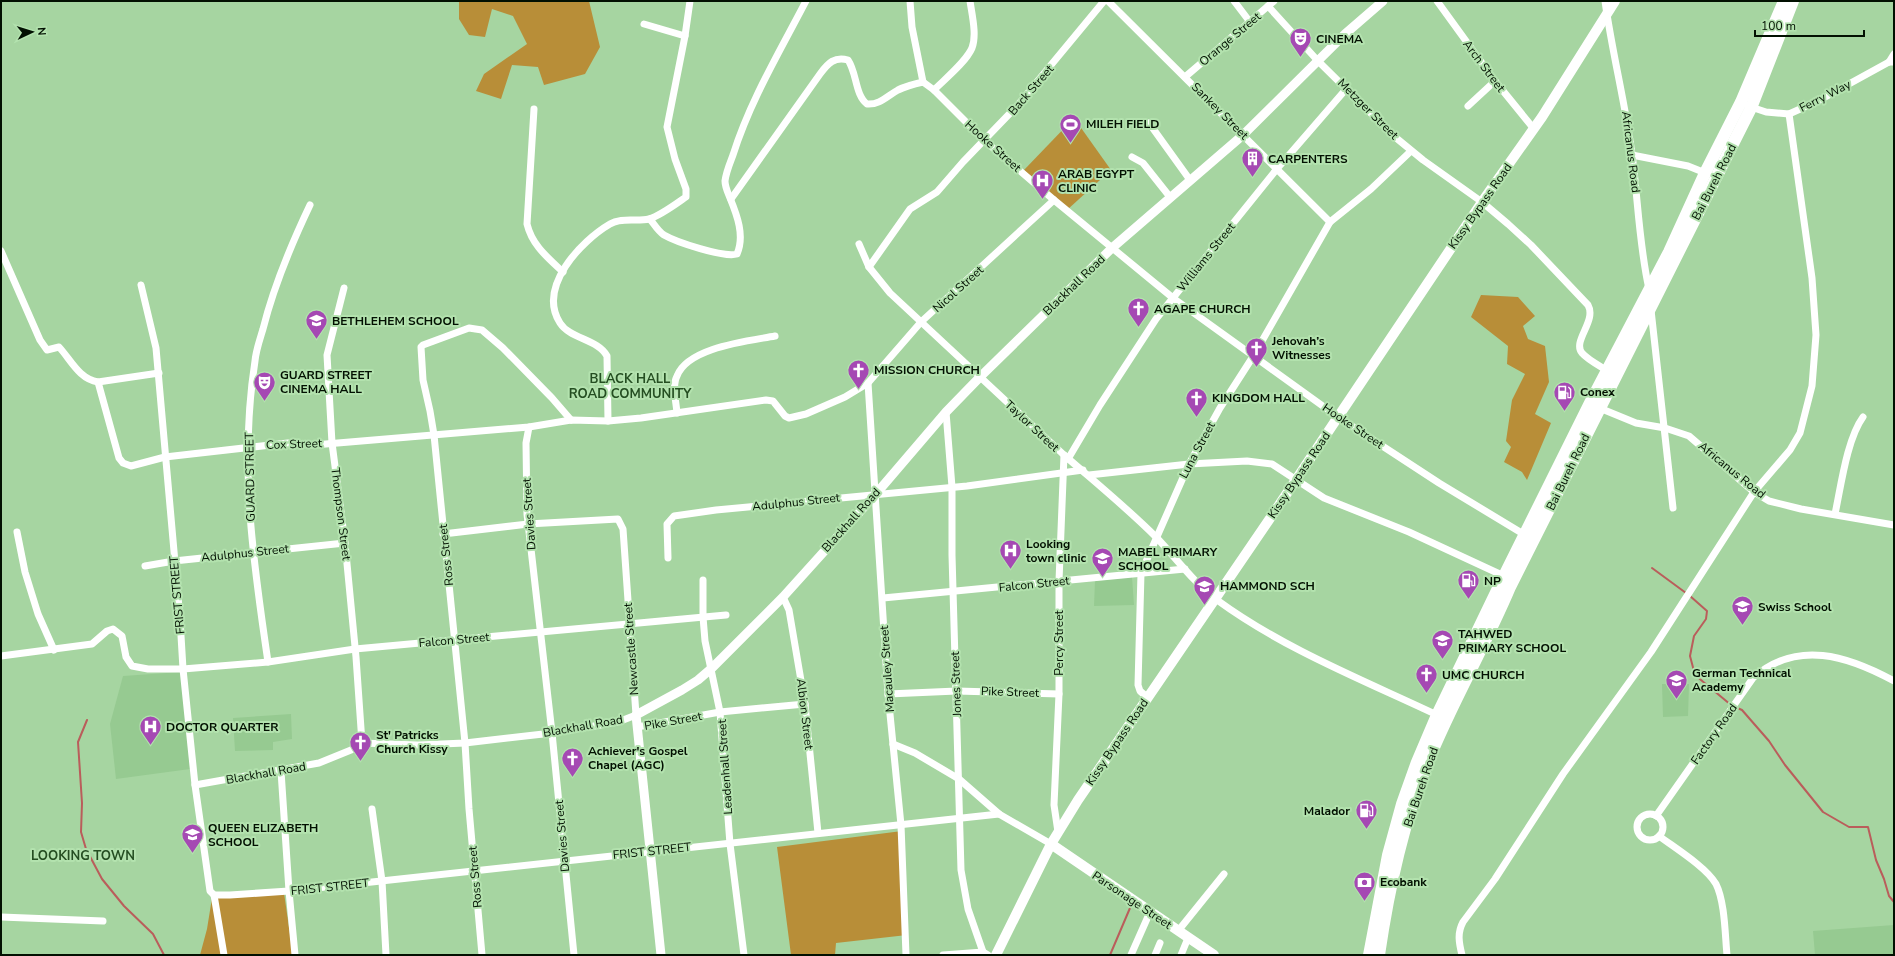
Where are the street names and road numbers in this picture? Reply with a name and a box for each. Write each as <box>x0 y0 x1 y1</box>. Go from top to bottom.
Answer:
street label: Orange Street <box>1196 8 1265 70</box>
street label: Arch Street <box>1459 37 1509 96</box>
street label: Back Street <box>1005 61 1058 119</box>
street label: Metzger Street <box>1334 75 1402 143</box>
street label: Ferry Way <box>1796 76 1854 116</box>
street label: Sankey Street <box>1188 79 1253 144</box>
street label: Africanus Road <box>1618 110 1644 194</box>
street label: Hooke Street <box>961 116 1025 176</box>
street label: Bai Bureh Road <box>1688 141 1740 223</box>
street label: Kissy Bypass Road <box>1444 160 1516 252</box>
street label: Williams Street <box>1173 219 1239 295</box>
street label: Blackhall Road <box>1039 251 1109 319</box>
street label: Nicol Street <box>929 261 987 316</box>
street label: Taylor Street <box>1001 397 1063 456</box>
street label: Hooke Street <box>1319 400 1387 453</box>
street label: Luna Street <box>1175 418 1219 481</box>
street label: Kissy Bypass Road <box>1264 429 1334 521</box>
street label: GUARD STREET <box>241 431 259 522</box>
street label: Bai Bureh Road <box>1542 431 1594 513</box>
street label: Cox Street <box>266 435 323 453</box>
street label: Africanus Road <box>1695 438 1769 502</box>
street label: Thompson Street <box>327 467 355 562</box>
street label: Davies Street <box>518 477 539 551</box>
street label: Blackhall Road <box>818 485 884 555</box>
street label: Adulphus Street <box>751 489 841 515</box>
street label: Ross Street <box>435 523 457 587</box>
street label: Adulphus Street <box>200 540 290 566</box>
street label: FRIST STREET <box>166 554 188 635</box>
street label: Falcon Street <box>998 572 1071 596</box>
street label: Newcastle Street <box>620 601 642 696</box>
street label: Percy Street <box>1051 609 1067 676</box>
street label: Macauley Street <box>876 624 898 713</box>
street label: Falcon Street <box>418 629 491 651</box>
street label: Jones Street <box>947 650 965 718</box>
street label: Albion Street <box>793 678 817 751</box>
street label: Pike Street <box>981 683 1040 701</box>
street label: Kissy Bypass Road <box>1082 696 1152 788</box>
street label: Factory Road <box>1687 700 1741 768</box>
street label: Pike Street <box>643 708 704 734</box>
street label: Blackhall Road <box>542 711 624 741</box>
street label: Leadenhall Street <box>714 718 736 815</box>
street label: Bai Bureh Road <box>1400 745 1442 829</box>
street label: Blackhall Road <box>225 758 307 788</box>
street label: Davies Street <box>551 799 573 873</box>
street label: FRIST STREET <box>612 839 693 863</box>
street label: Ross Street <box>464 845 486 909</box>
street label: Parsonage Street <box>1089 867 1176 933</box>
street label: FRIST STREET <box>290 875 371 899</box>

